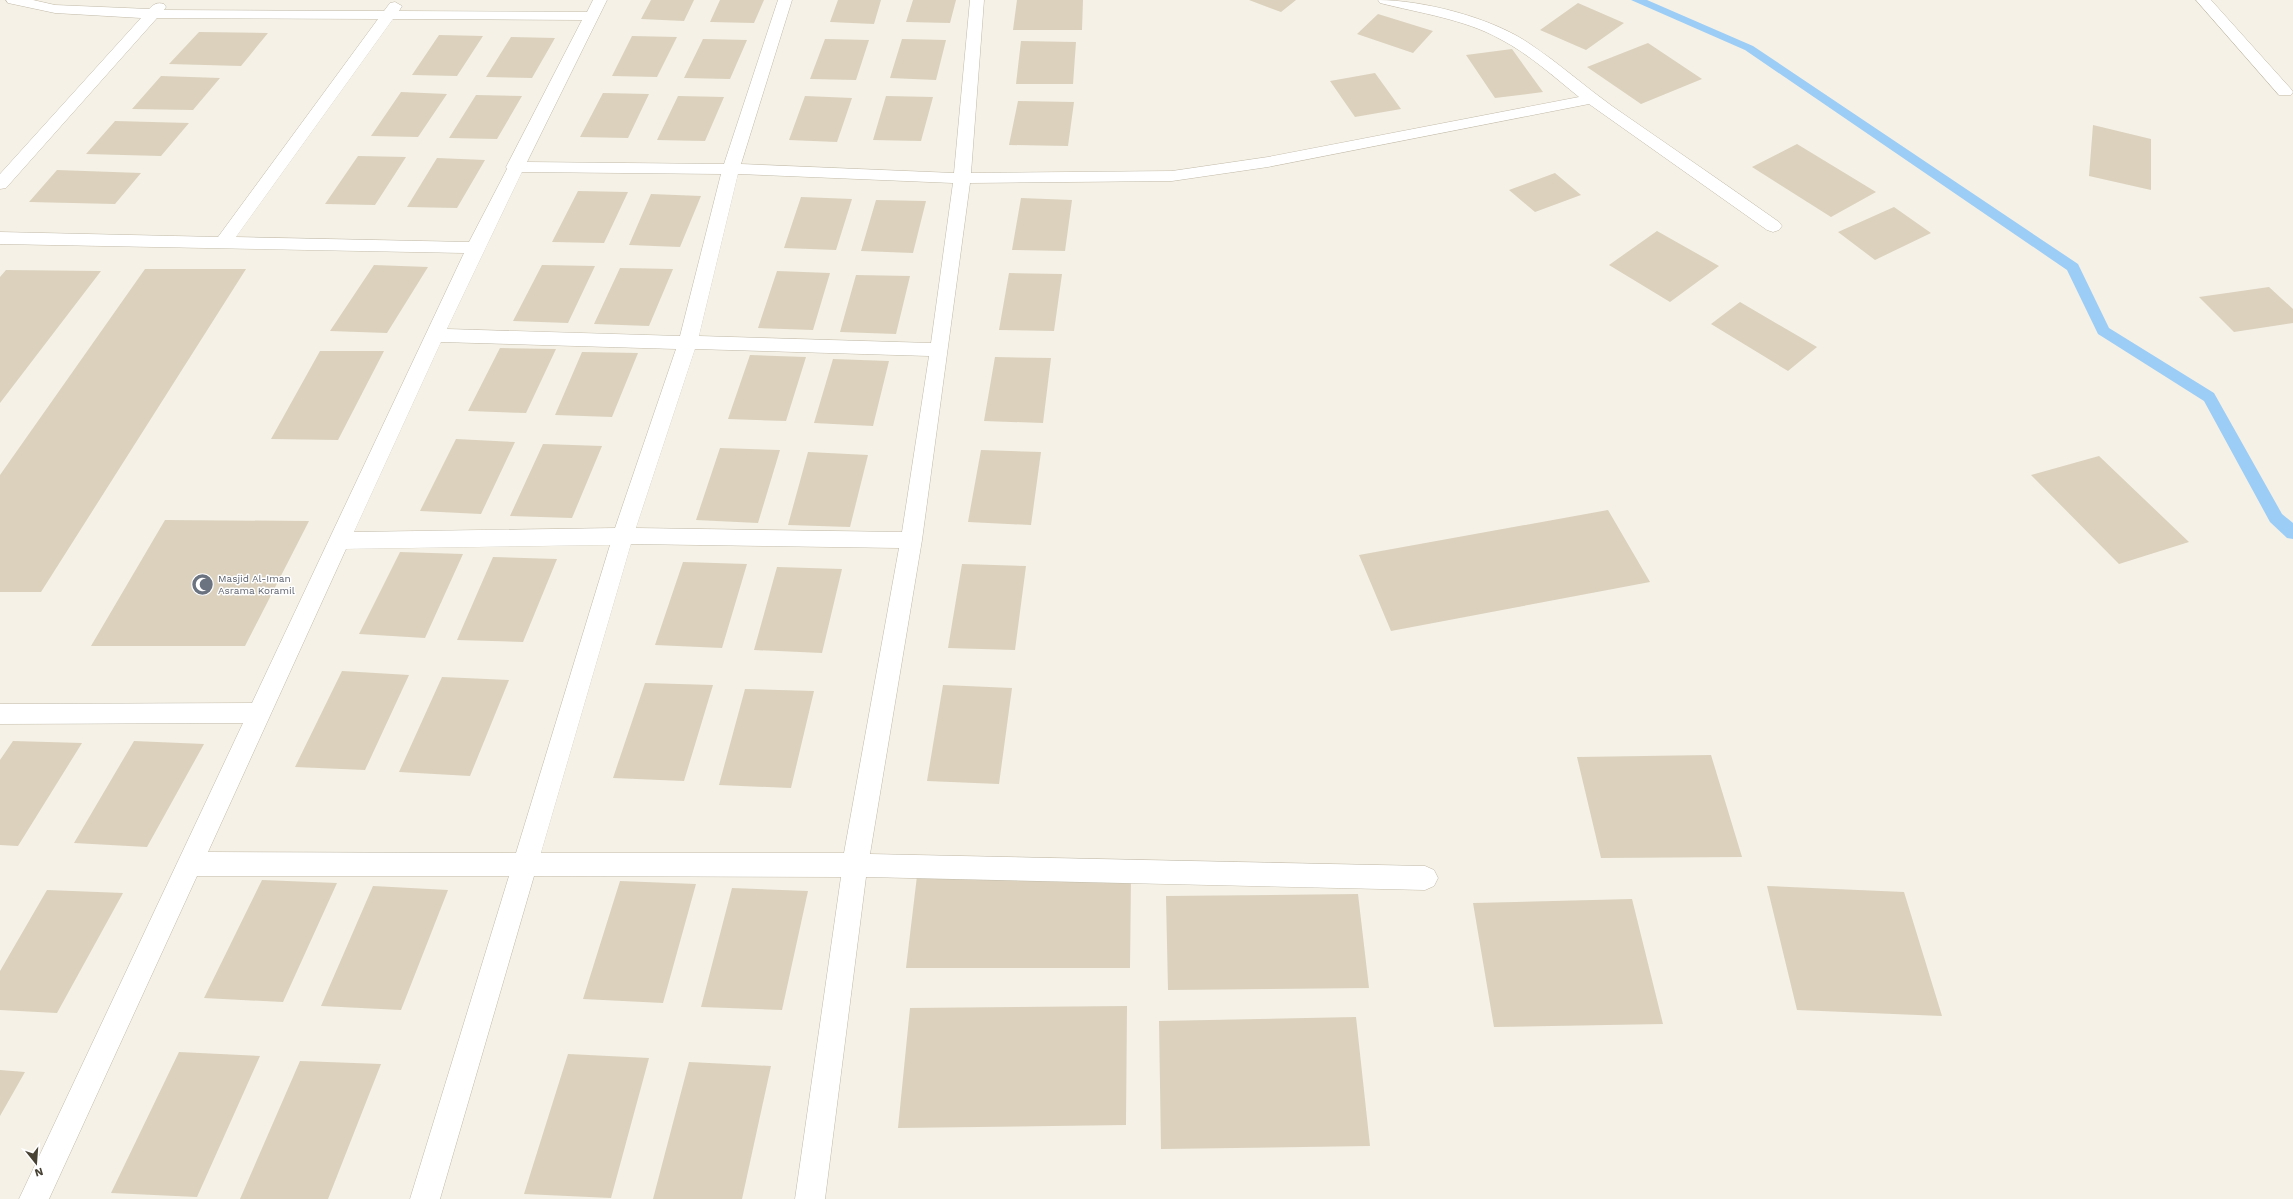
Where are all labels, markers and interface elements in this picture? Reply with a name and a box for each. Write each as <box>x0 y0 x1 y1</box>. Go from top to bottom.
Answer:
mosque icon: Masjid Al-Iman Asrama Koramil <box>189 571 215 597</box>
place label: Masjid Al-Iman Asrama Koramil <box>218 573 295 596</box>
north arrow <box>16 1143 56 1183</box>
text: N <box>33 1165 45 1179</box>

